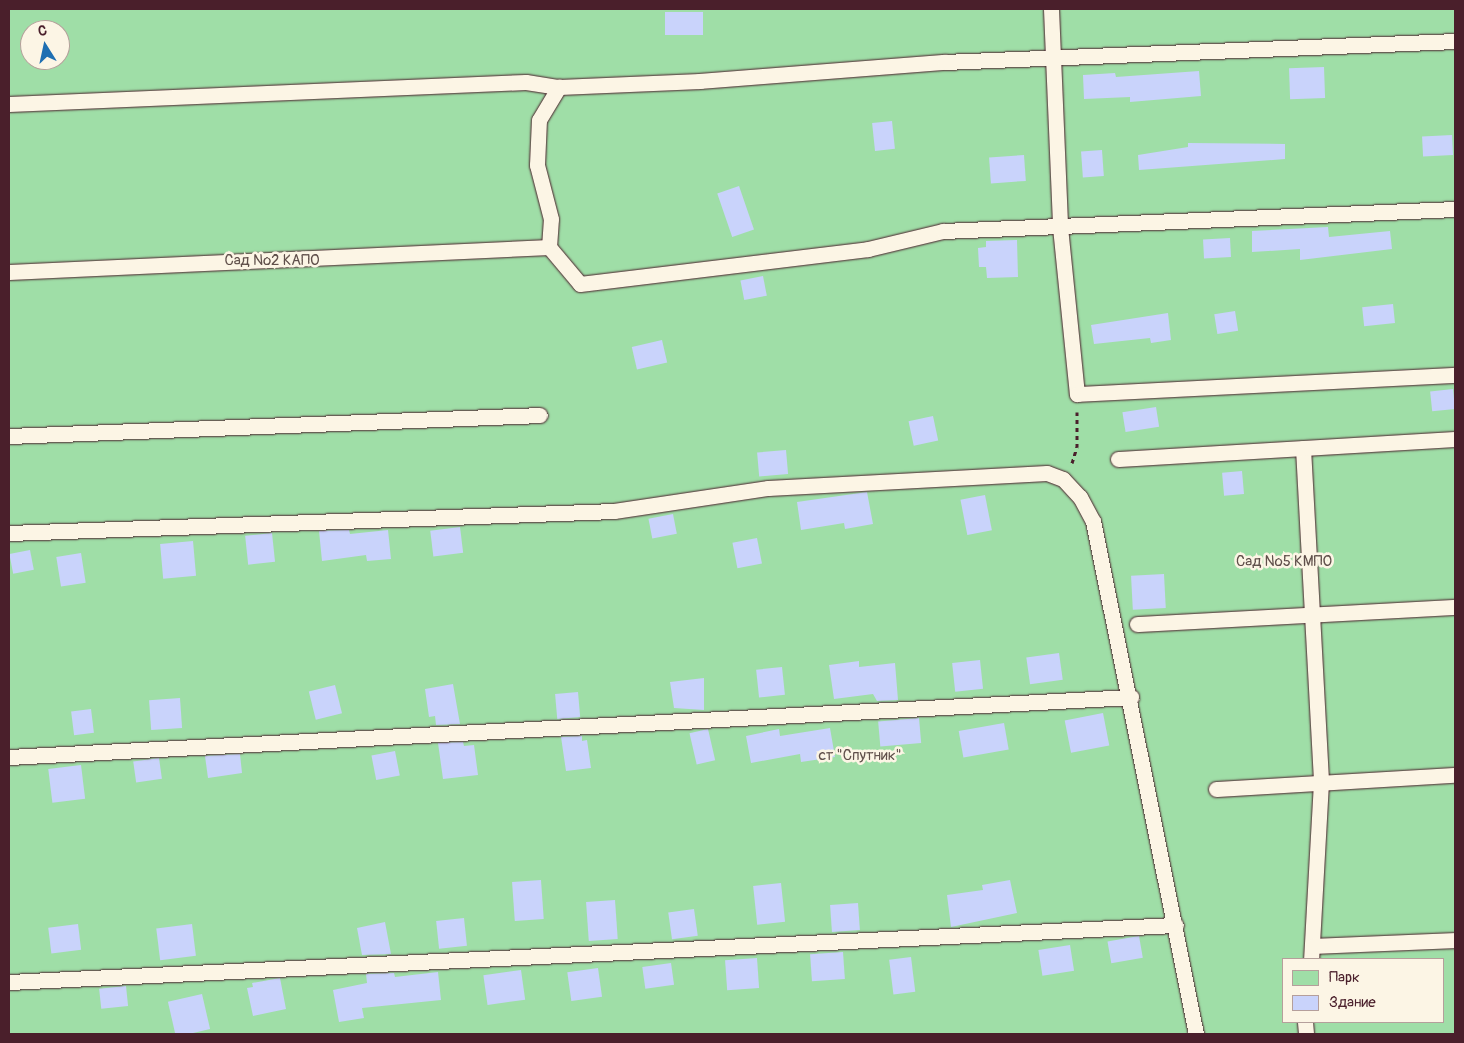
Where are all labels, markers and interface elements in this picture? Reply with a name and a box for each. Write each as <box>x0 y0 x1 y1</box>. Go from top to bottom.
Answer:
north arrow <box>20 20 70 70</box>
text: С <box>37 22 48 40</box>
park label: Сад №2 КАПО <box>224 252 320 270</box>
park label: Сад №5 КМПО <box>1236 553 1332 571</box>
park label: ст "Спутник" <box>819 747 901 765</box>
legend <box>1282 958 1444 1023</box>
text: Парк <box>1329 968 1360 987</box>
text: Здание <box>1329 993 1376 1012</box>

